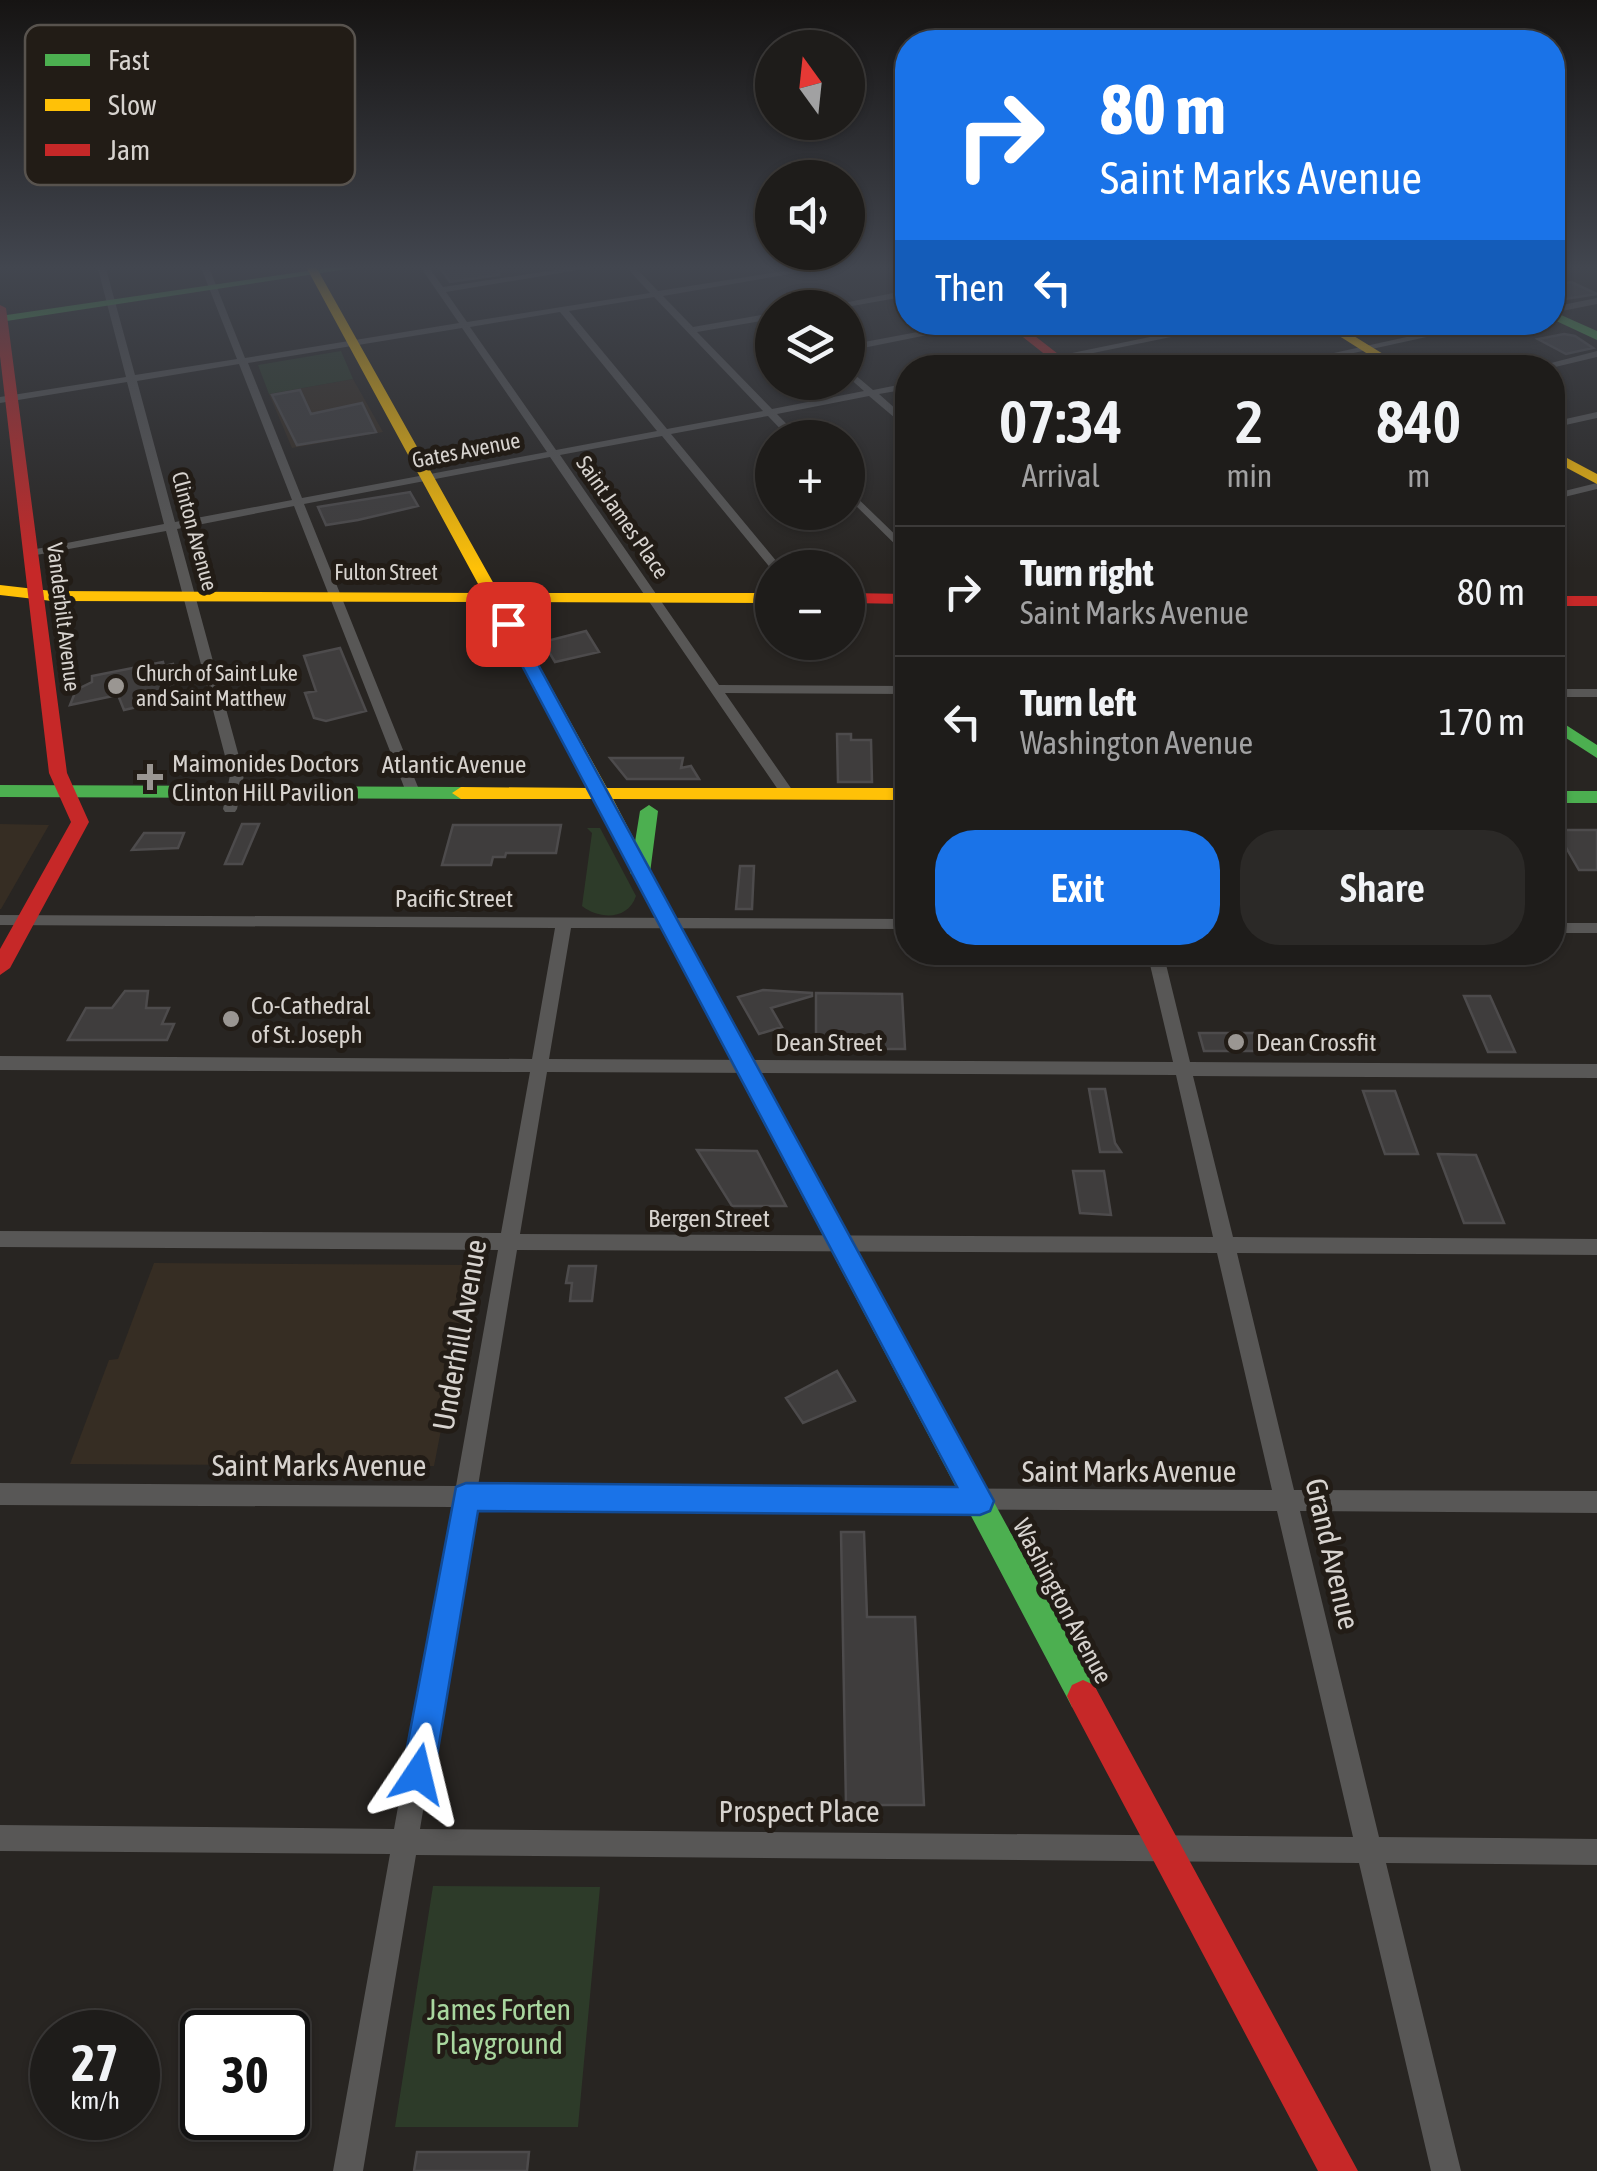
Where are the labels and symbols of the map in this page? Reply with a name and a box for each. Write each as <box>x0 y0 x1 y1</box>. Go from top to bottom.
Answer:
legend <box>25 25 355 185</box>
north arrow <box>755 30 865 140</box>
text: Fast <box>108 44 150 76</box>
text: Slow <box>108 89 157 121</box>
text: Jam <box>108 134 150 166</box>
street label: Gates Avenue <box>410 427 522 473</box>
street label: Saint James Place <box>571 451 675 583</box>
street label: Clinton Avenue <box>167 468 223 594</box>
street label: Vanderbilt Avenue <box>42 541 86 693</box>
street label: Fulton Street <box>334 559 438 585</box>
pin <box>466 582 551 667</box>
place label: Church of Saint Luke and Saint Matthew <box>136 660 298 711</box>
marker: Church of Saint Luke and Saint Matthew <box>105 675 127 697</box>
place label: Maimonides Doctors Clinton Hill Pavilion <box>172 749 359 806</box>
street label: Atlantic Avenue <box>382 750 526 778</box>
marker: Maimonides Doctors Clinton Hill Pavilion <box>137 764 163 790</box>
street label: Pacific Street <box>395 884 513 912</box>
place label: Co-Cathedral of St. Joseph <box>251 991 371 1048</box>
marker: Co-Cathedral of St. Joseph <box>220 1008 242 1030</box>
street label: Dean Street <box>775 1028 883 1056</box>
place label: Dean Crossfit <box>1256 1028 1376 1056</box>
marker: Dean Crossfit <box>1225 1031 1247 1053</box>
street label: Bergen Street <box>648 1204 770 1232</box>
street label: Underhill Avenue <box>425 1237 493 1433</box>
street label: Saint Marks Avenue <box>212 1448 426 1482</box>
street label: Saint Marks Avenue <box>1022 1454 1236 1488</box>
street label: Grand Avenue <box>1299 1475 1367 1633</box>
street label: Washington Avenue <box>1008 1514 1118 1688</box>
position arrow <box>366 1722 470 1826</box>
street label: Prospect Place <box>718 1794 880 1828</box>
park label: James Forten Playground <box>427 1992 571 2060</box>
speed limit sign: 30 <box>180 2010 310 2140</box>

